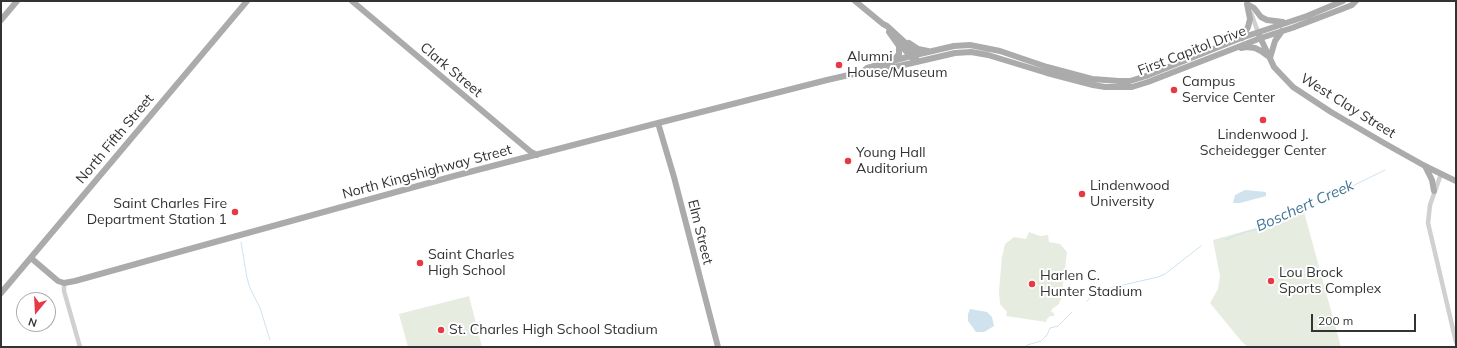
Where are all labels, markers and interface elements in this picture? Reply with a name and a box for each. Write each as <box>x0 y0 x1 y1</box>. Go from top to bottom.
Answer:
street label: First Capitol Drive <box>1135 23 1249 79</box>
street label: Clark Street <box>417 39 485 101</box>
place label: Alumni House/Museum <box>847 49 947 82</box>
marker: Alumni House/Museum <box>834 60 844 70</box>
street label: West Clay Street <box>1297 70 1399 142</box>
place label: Campus Service Center <box>1182 74 1275 106</box>
marker: Campus Service Center <box>1169 85 1179 95</box>
street label: North Fifth Street <box>73 91 157 187</box>
marker: Lindenwood J. Scheidegger Center <box>1258 115 1268 125</box>
place label: Lindenwood J. Scheidegger Center <box>1200 127 1326 160</box>
street label: North Kingshighway Street <box>340 141 514 203</box>
place label: Young Hall Auditorium <box>856 145 928 178</box>
marker: Young Hall Auditorium <box>843 156 853 166</box>
water label: Boschert Creek <box>1253 176 1357 236</box>
place label: Lindenwood University <box>1090 178 1170 210</box>
marker: Lindenwood University <box>1077 189 1087 199</box>
place label: Saint Charles Fire Department Station 1 <box>87 196 227 228</box>
street label: Elm Street <box>684 198 716 266</box>
marker: Saint Charles Fire Department Station 1 <box>230 207 240 217</box>
place label: Saint Charles High School <box>428 247 514 280</box>
marker: Saint Charles High School <box>415 258 425 268</box>
place label: Lou Brock Sports Complex <box>1279 265 1381 298</box>
place label: Harlen C. Hunter Stadium <box>1040 268 1142 300</box>
marker: Lou Brock Sports Complex <box>1266 276 1276 286</box>
marker: Harlen C. Hunter Stadium <box>1027 279 1037 289</box>
north arrow <box>16 292 56 332</box>
scale bar <box>1313 306 1418 332</box>
text: 200 m <box>1318 313 1353 328</box>
text: N <box>26 315 39 330</box>
place label: St. Charles High School Stadium <box>449 322 658 338</box>
marker: St. Charles High School Stadium <box>436 325 446 335</box>

